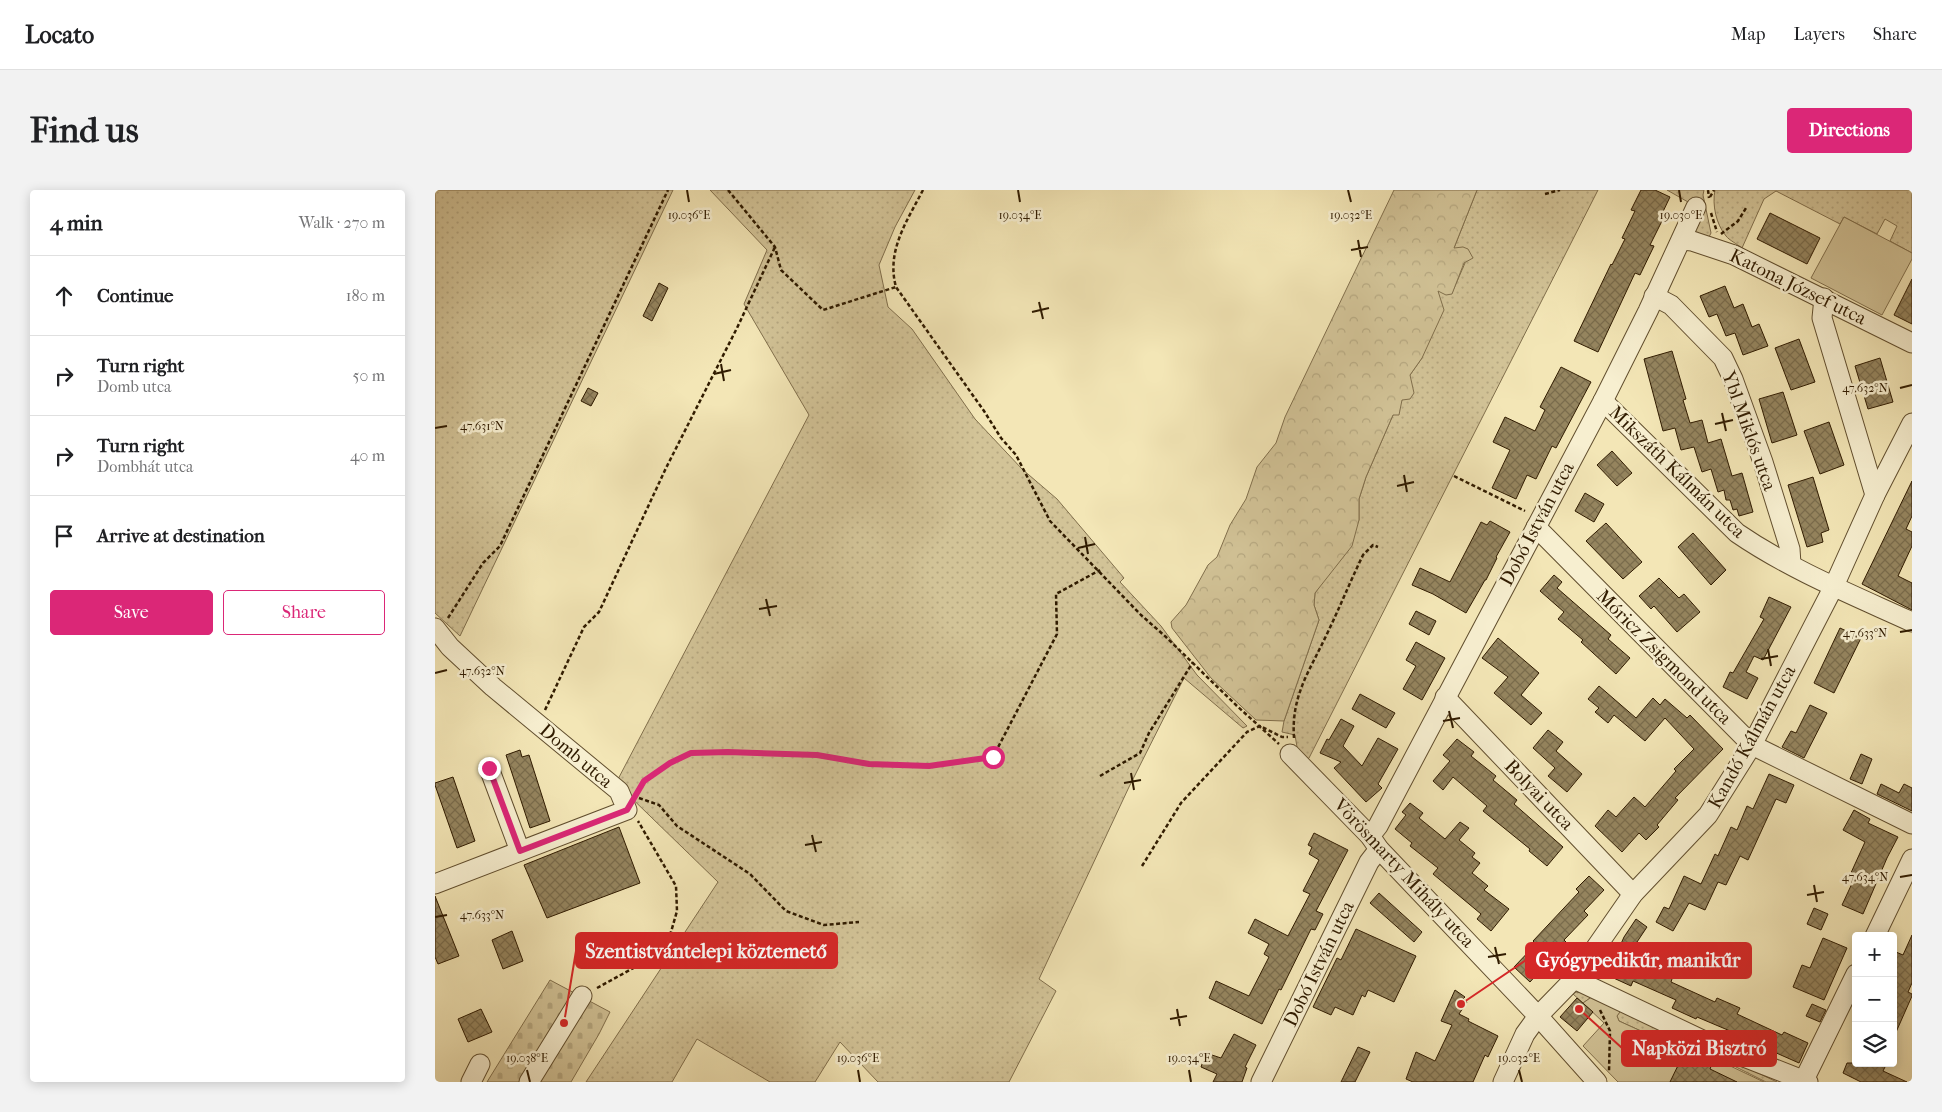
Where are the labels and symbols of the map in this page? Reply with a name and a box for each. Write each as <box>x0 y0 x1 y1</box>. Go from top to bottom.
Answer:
text: 19.036°E <box>668 208 710 222</box>
text: 19.034°E <box>998 208 1042 222</box>
text: 19.032°E <box>1330 208 1372 222</box>
text: 19.030°E <box>1660 208 1702 222</box>
street label: Katona József utca <box>1726 244 1870 330</box>
street label: Ybl Miklós utca <box>1717 367 1781 494</box>
text: 47.632°N <box>1842 381 1888 395</box>
street label: Mikszáth Kálmán utca <box>1604 401 1750 543</box>
text: 47.631°N <box>460 419 504 433</box>
street label: Dobó István utca <box>1495 458 1579 590</box>
street label: Móricz Zsigmond utca <box>1592 585 1736 729</box>
text: 47.633°N <box>1843 626 1887 640</box>
street label: Kandó Kálmán utca <box>1704 661 1801 812</box>
text: 47.632°N <box>459 664 505 678</box>
street label: Domb utca <box>535 719 617 793</box>
route start <box>982 746 1005 769</box>
street label: Bolyai utca <box>1500 755 1578 835</box>
route end <box>478 757 501 780</box>
street label: Vörösmarty Mihály utca <box>1328 793 1479 952</box>
text: 47.634°N <box>1842 870 1888 884</box>
street label: Dobó István utca <box>1279 898 1359 1030</box>
text: 47.633°N <box>460 908 504 922</box>
callout: Szentistvántelepi köztemető <box>576 933 837 968</box>
text: Szentistvántelepi köztemető <box>585 940 828 963</box>
callout: Gyógypedikűr, manikűr <box>1526 943 1751 978</box>
text: Gyógypedikűr, manikűr <box>1536 949 1741 972</box>
callout: Napközi Bisztró <box>1622 1031 1776 1066</box>
text: Napközi Bisztró <box>1632 1037 1766 1060</box>
text: 19.038°E <box>506 1051 548 1065</box>
text: 19.036°E <box>837 1051 879 1065</box>
text: 19.034°E <box>1167 1051 1211 1065</box>
text: 19.032°E <box>1498 1051 1540 1065</box>

